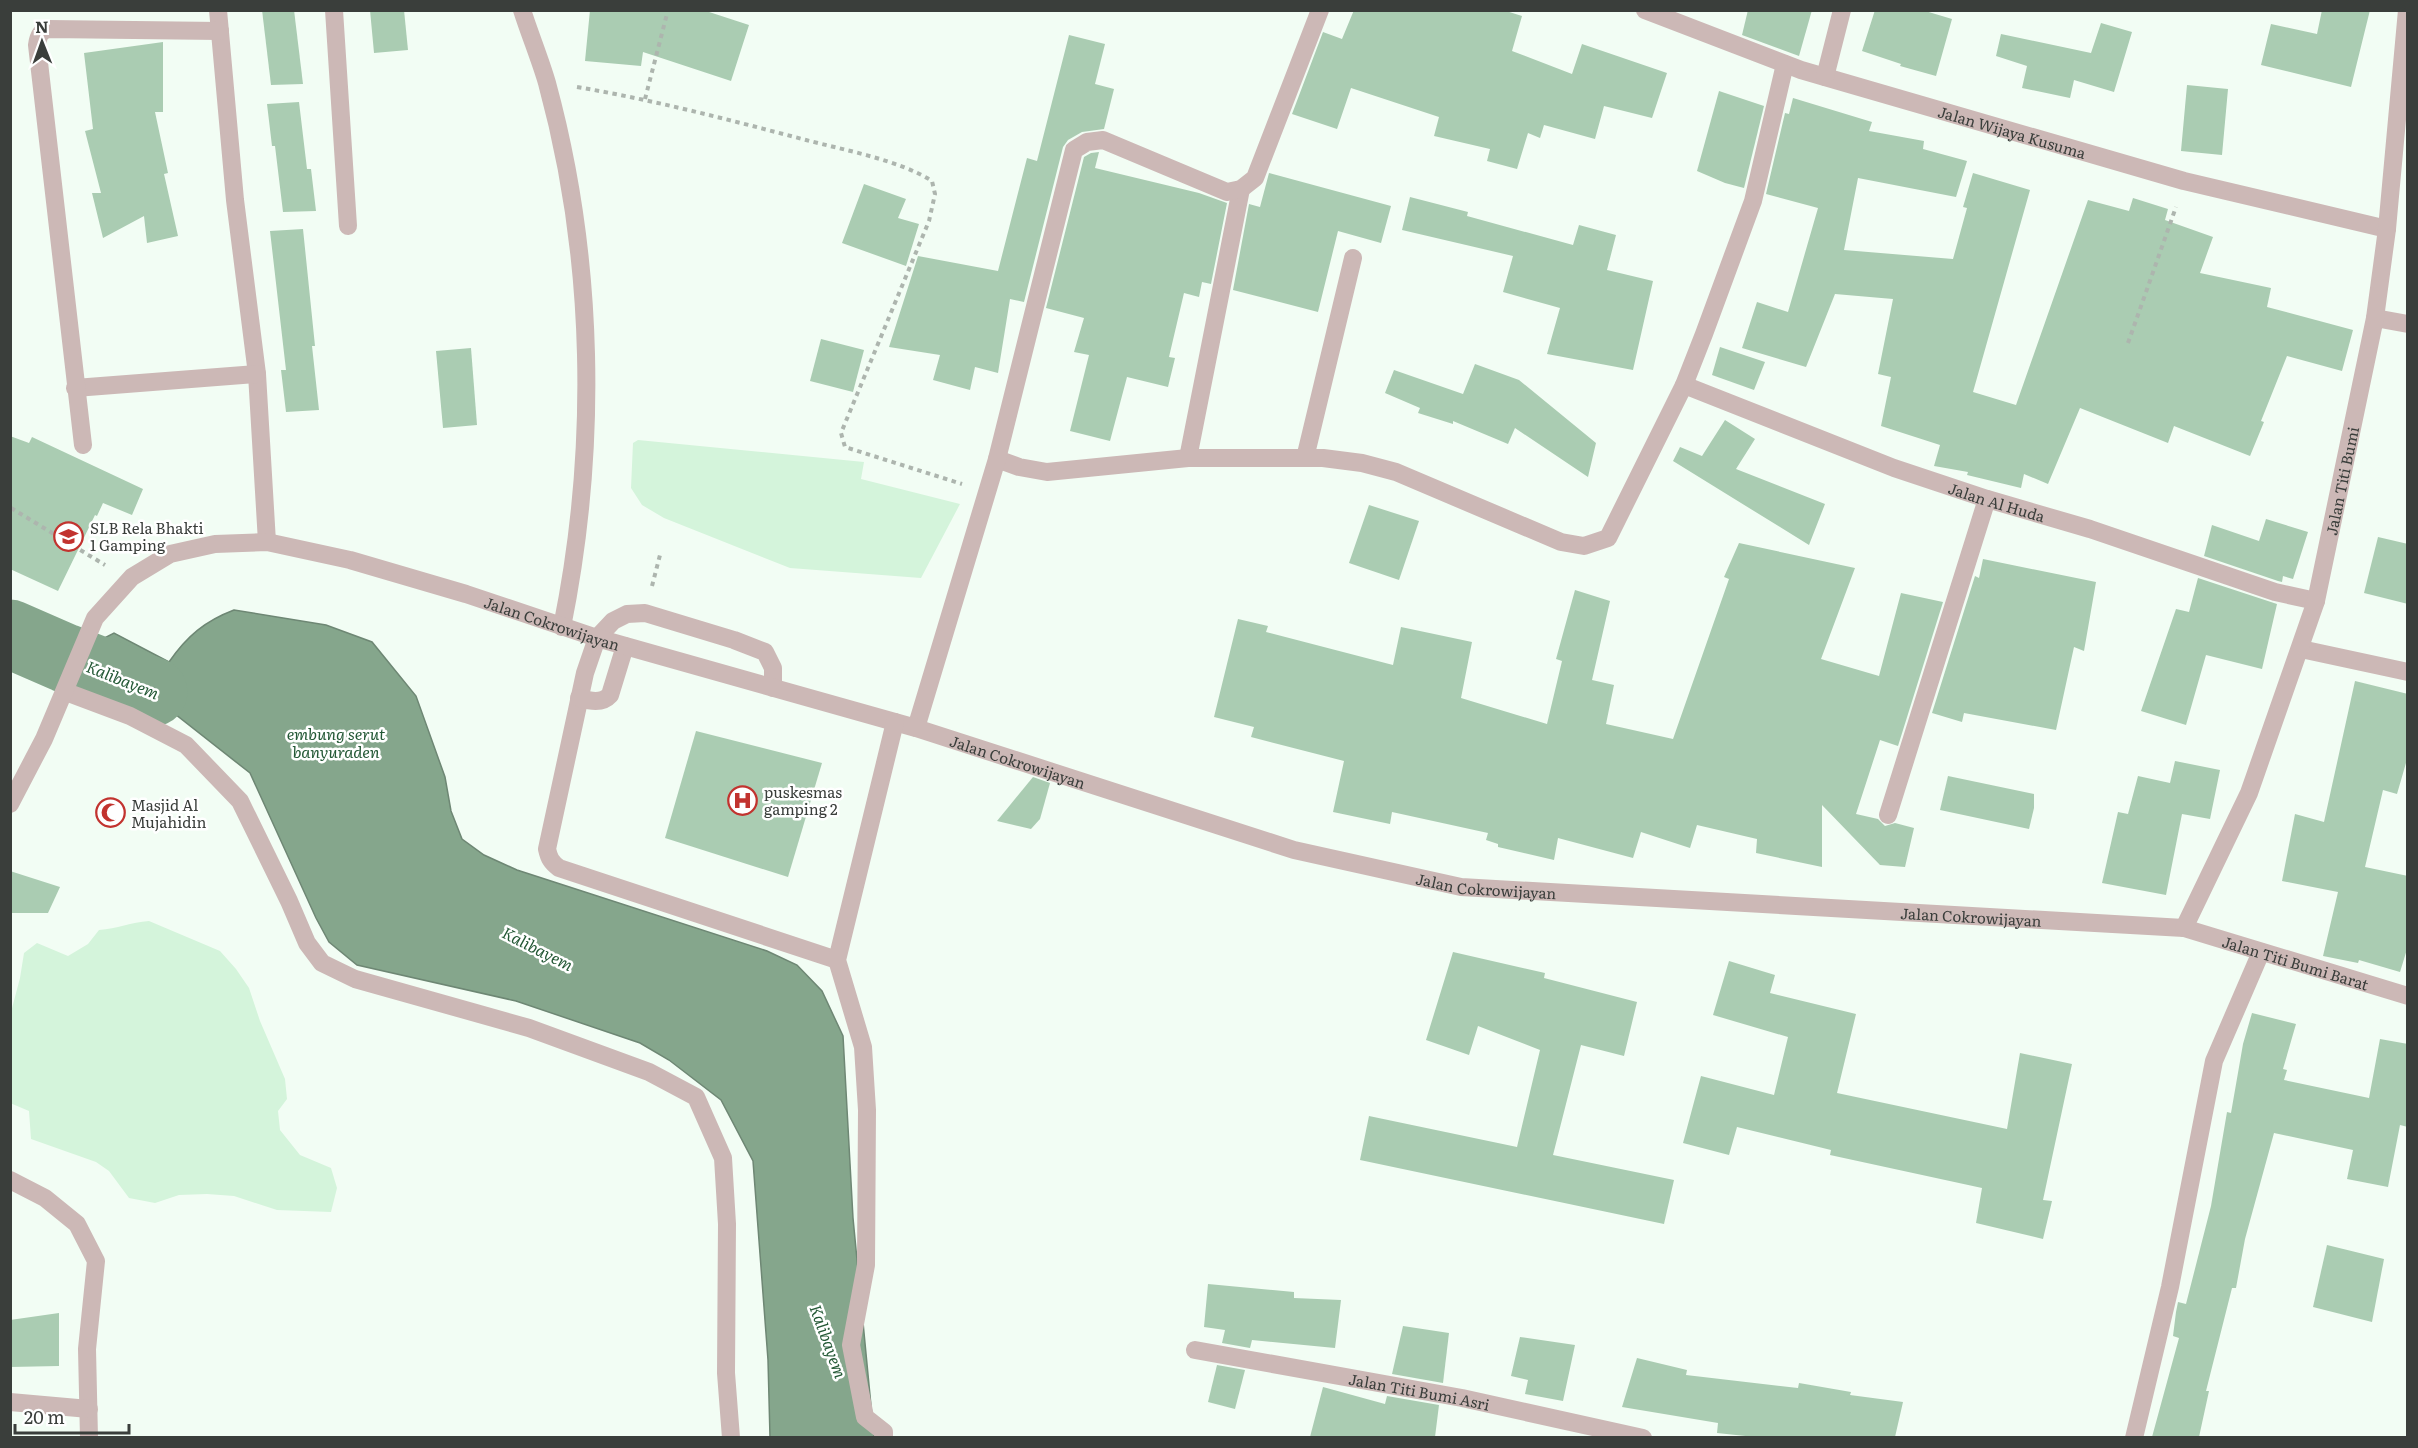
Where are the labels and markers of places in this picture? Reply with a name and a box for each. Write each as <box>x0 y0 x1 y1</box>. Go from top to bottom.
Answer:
place label: SLB Rela Bhakti 1 Gamping <box>90 516 204 556</box>
school or university icon: SLB Rela Bhakti 1 Gamping <box>53 520 85 552</box>
place label: puskesmas gamping 2 <box>764 780 842 820</box>
hospital icon: puskesmas gamping 2 <box>727 784 759 816</box>
place label: Masjid Al Mujahidin <box>131 793 206 833</box>
mosque icon: Masjid Al Mujahidin <box>94 797 126 829</box>

